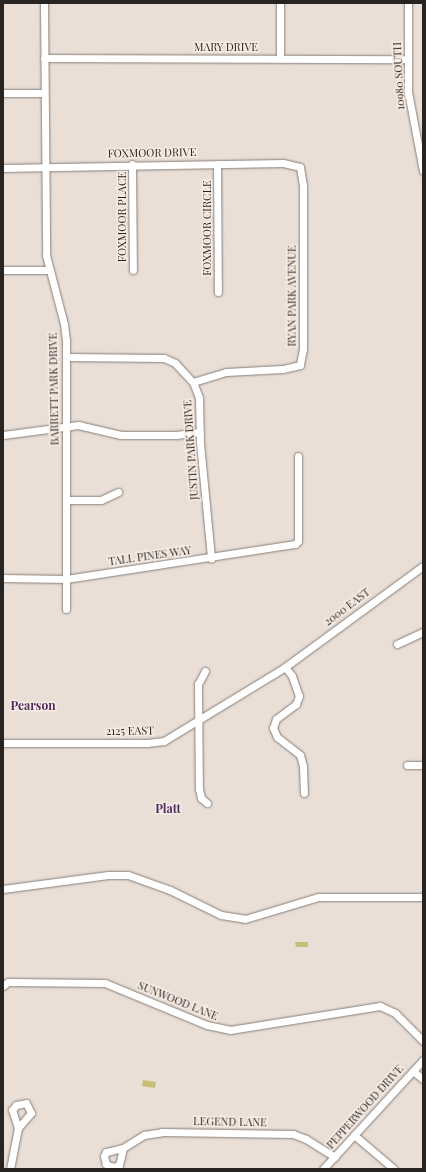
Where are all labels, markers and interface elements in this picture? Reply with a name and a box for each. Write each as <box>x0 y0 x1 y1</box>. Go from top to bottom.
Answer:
street label: MARY DRIVE <box>194 40 258 54</box>
street label: 10980 SOUTH <box>391 42 407 110</box>
street label: FOXMOOR DRIVE <box>107 146 197 160</box>
street label: FOXMOOR PLACE <box>115 172 129 262</box>
street label: FOXMOOR CIRCLE <box>200 180 214 276</box>
street label: RYAN PARK AVENUE <box>285 245 299 347</box>
street label: BARRETT PARK DRIVE <box>46 332 62 446</box>
street label: JUSTIN PARK DRIVE <box>181 400 201 500</box>
street label: TALL PINES WAY <box>107 544 193 568</box>
street label: 2000 EAST <box>321 585 373 629</box>
district label: Pearson <box>10 699 56 713</box>
street label: 2125 EAST <box>106 724 154 738</box>
district label: Platt <box>155 802 181 816</box>
street label: SUNWOOD LANE <box>136 979 220 1023</box>
street label: PEPPERWOOD DRIVE <box>324 1062 406 1152</box>
street label: LEGEND LANE <box>193 1115 267 1129</box>

